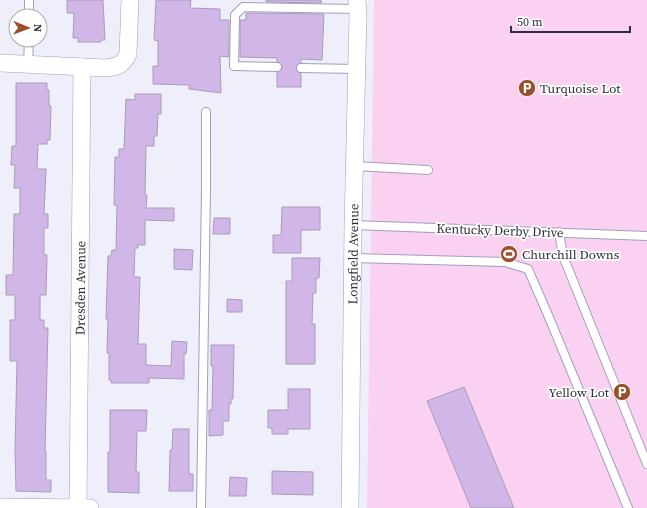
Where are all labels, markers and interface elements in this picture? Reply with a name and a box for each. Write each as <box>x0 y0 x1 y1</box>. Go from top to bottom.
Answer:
north arrow <box>8 8 48 48</box>
scale bar <box>511 8 630 34</box>
text: 50 m <box>517 14 543 30</box>
text: N <box>30 24 45 32</box>
parking icon: Turquoise Lot <box>517 78 537 98</box>
place label: Turquoise Lot <box>540 80 621 97</box>
street label: Longfield Avenue <box>344 203 363 305</box>
street label: Kentucky Derby Drive <box>436 220 564 241</box>
street label: Dresden Avenue <box>72 240 89 335</box>
sports icon: Churchill Downs <box>499 244 519 264</box>
place label: Churchill Downs <box>522 246 620 263</box>
parking icon: Yellow Lot <box>612 382 632 402</box>
place label: Yellow Lot <box>549 384 610 401</box>

